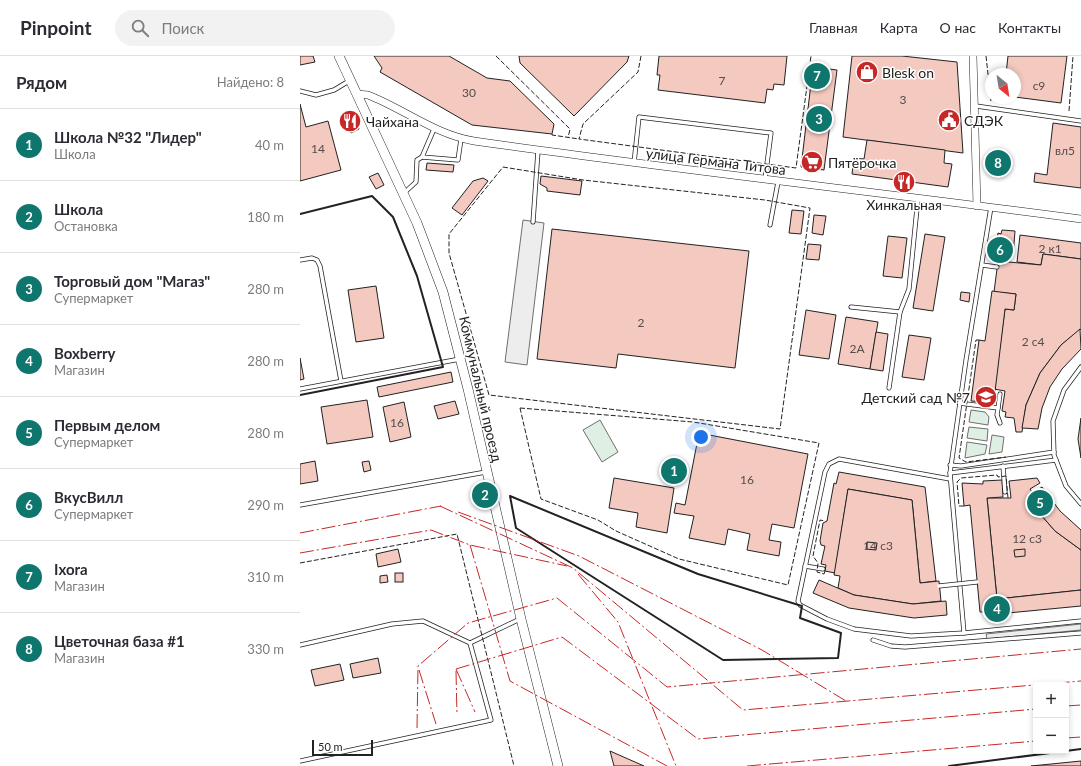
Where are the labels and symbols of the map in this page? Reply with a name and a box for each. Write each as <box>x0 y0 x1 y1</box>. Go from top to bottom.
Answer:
shop icon: Blesk on <box>854 59 880 85</box>
pin: 7 <box>804 61 830 91</box>
place label: Blesk on <box>882 64 934 81</box>
north arrow <box>985 68 1021 104</box>
house number: 7 <box>719 73 726 88</box>
house number: с9 <box>1033 78 1045 93</box>
house number: 30 <box>462 85 476 100</box>
house number: 3 <box>900 92 907 107</box>
pin: 3 <box>806 104 832 134</box>
public building icon: СДЭК <box>936 107 962 133</box>
restaurant icon: Чайхана <box>337 108 363 134</box>
place label: СДЭК <box>964 112 1004 129</box>
place label: Чайхана <box>366 113 419 130</box>
house number: 14 <box>311 141 325 156</box>
house number: вл5 <box>1055 143 1075 158</box>
street label: улица Германа Титова <box>645 144 787 178</box>
pin: 8 <box>985 148 1011 178</box>
supermarket icon: Пятёрочка <box>799 149 825 175</box>
place label: Пятёрочка <box>828 154 896 171</box>
restaurant icon: Хинкальная <box>891 169 917 195</box>
place label: Хинкальная <box>866 196 942 213</box>
pin: 6 <box>987 235 1013 265</box>
house number: 2 к1 <box>1038 241 1062 256</box>
street label: Коммунальный проезд <box>456 314 506 464</box>
house number: 2 <box>638 315 645 330</box>
house number: 2 с4 <box>1022 334 1044 349</box>
house number: 2А <box>849 341 865 356</box>
school or university icon: Детский сад №7 <box>973 384 999 410</box>
place label: Детский сад №7 <box>862 389 970 406</box>
house number: 16 <box>390 415 404 430</box>
your location <box>691 427 711 447</box>
pin: 1 <box>661 456 687 486</box>
house number: 16 <box>740 472 754 487</box>
pin: 2 <box>472 480 498 510</box>
pin: 5 <box>1027 488 1053 518</box>
house number: 12 с3 <box>1012 531 1042 546</box>
house number: 14 с3 <box>863 538 893 553</box>
pin: 4 <box>984 594 1010 624</box>
scale bar <box>312 738 373 757</box>

